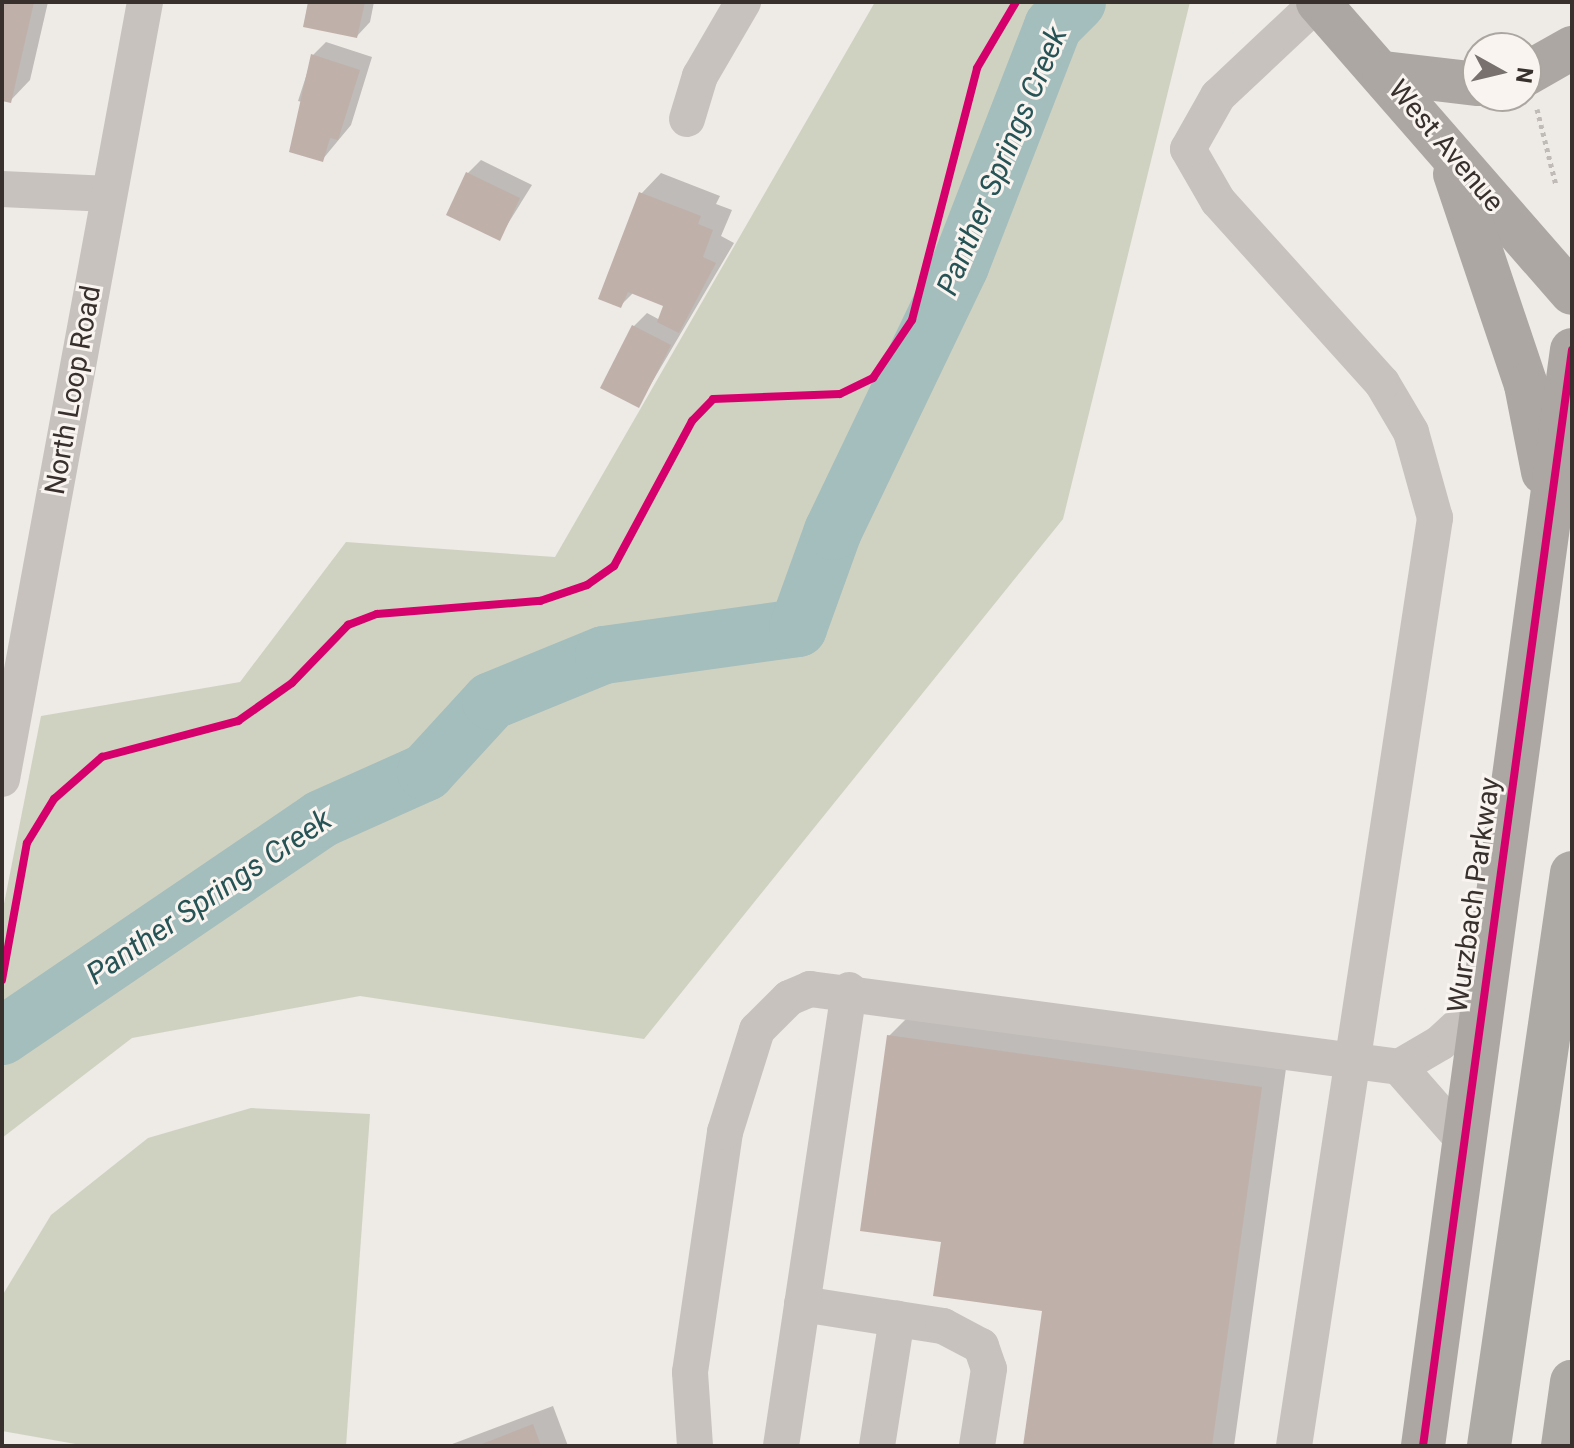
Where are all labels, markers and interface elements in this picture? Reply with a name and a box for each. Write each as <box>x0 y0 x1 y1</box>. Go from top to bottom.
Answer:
water label: Panther Springs Creek <box>929 22 1075 300</box>
north arrow <box>1462 32 1542 112</box>
text: N <box>1511 66 1538 85</box>
street label: West Avenue <box>1381 73 1511 219</box>
street label: North Loop Road <box>38 283 108 497</box>
street label: Wurzbach Parkway <box>1441 775 1507 1015</box>
water label: Panther Springs Creek <box>80 802 338 992</box>

